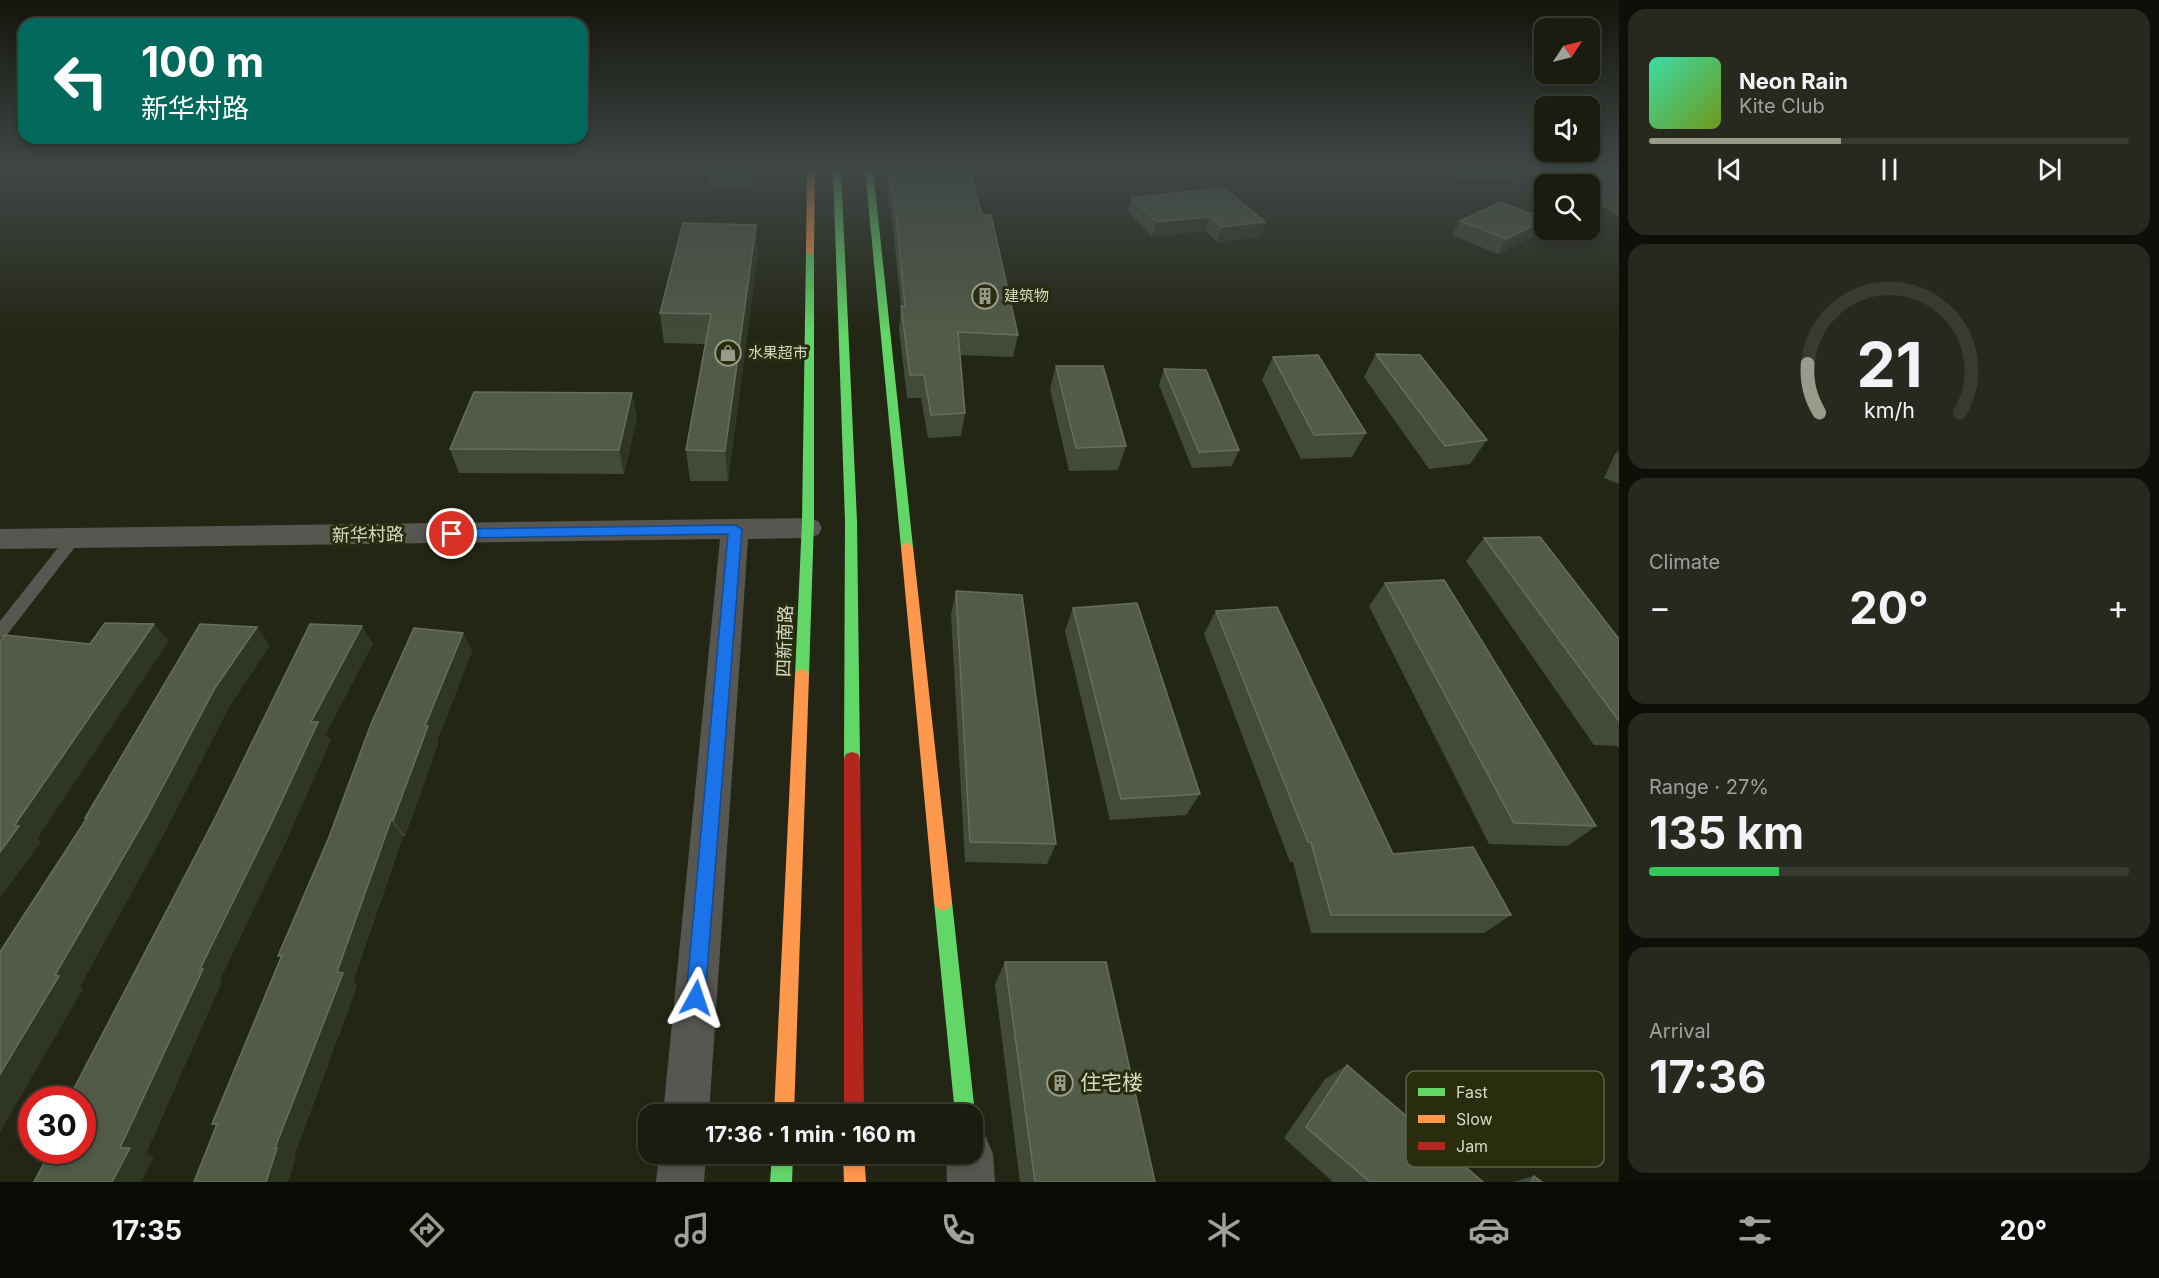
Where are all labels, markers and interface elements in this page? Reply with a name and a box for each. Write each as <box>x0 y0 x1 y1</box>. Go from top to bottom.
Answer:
north arrow <box>1534 18 1600 84</box>
map controls <box>1534 18 1600 240</box>
text: 100 m <box>141 36 264 87</box>
icon: left <box>42 42 120 120</box>
text: Neon Rain <box>1739 68 1848 94</box>
text: 新华村路 <box>141 92 249 125</box>
text: Kite Club <box>1739 94 1825 118</box>
button: sound <box>1534 96 1600 162</box>
icon: previous <box>1713 153 1746 186</box>
icon: pause <box>1873 153 1906 186</box>
icon: next <box>2033 153 2066 186</box>
button: search <box>1534 174 1600 240</box>
building icon: 建筑物 <box>970 281 1000 311</box>
place label: 建筑物 <box>1004 286 1049 305</box>
text: 21 <box>1856 328 1922 403</box>
shop icon: 水果超市 <box>713 338 743 368</box>
place label: 水果超市 <box>748 343 808 362</box>
text: km/h <box>1864 398 1914 424</box>
pin <box>426 508 477 559</box>
icon: arrive <box>435 517 468 550</box>
street label: 新华村路 <box>332 523 404 546</box>
text: Climate <box>1649 550 1720 574</box>
text: 20° <box>1849 580 1929 635</box>
text: − <box>1649 587 1671 627</box>
text: + <box>2107 587 2129 627</box>
street label: 四新南路 <box>773 605 796 677</box>
text: Range · 27% <box>1649 775 1769 799</box>
text: 135 km <box>1649 805 1804 860</box>
position arrow <box>664 966 728 1030</box>
text: Arrival <box>1649 1019 1711 1043</box>
text: 17:36 <box>1649 1049 1766 1104</box>
building icon: 住宅楼 <box>1045 1068 1075 1098</box>
place label: 住宅楼 <box>1080 1070 1143 1095</box>
legend <box>1406 1071 1604 1167</box>
text: Fast <box>1456 1082 1488 1102</box>
speed limit sign: 30 <box>18 1086 96 1164</box>
text: Slow <box>1456 1109 1493 1129</box>
text: 17:36 · 1 min · 160 m <box>705 1121 916 1147</box>
text: Jam <box>1456 1136 1488 1156</box>
icon: directions <box>406 1209 448 1251</box>
icon: music <box>671 1209 713 1251</box>
icon: phone <box>937 1209 979 1251</box>
icon: climate <box>1203 1209 1245 1251</box>
icon: car <box>1468 1209 1510 1251</box>
icon: filters <box>1734 1209 1776 1251</box>
text: 17:35 <box>112 1214 182 1247</box>
text: 20° <box>1999 1214 2047 1247</box>

